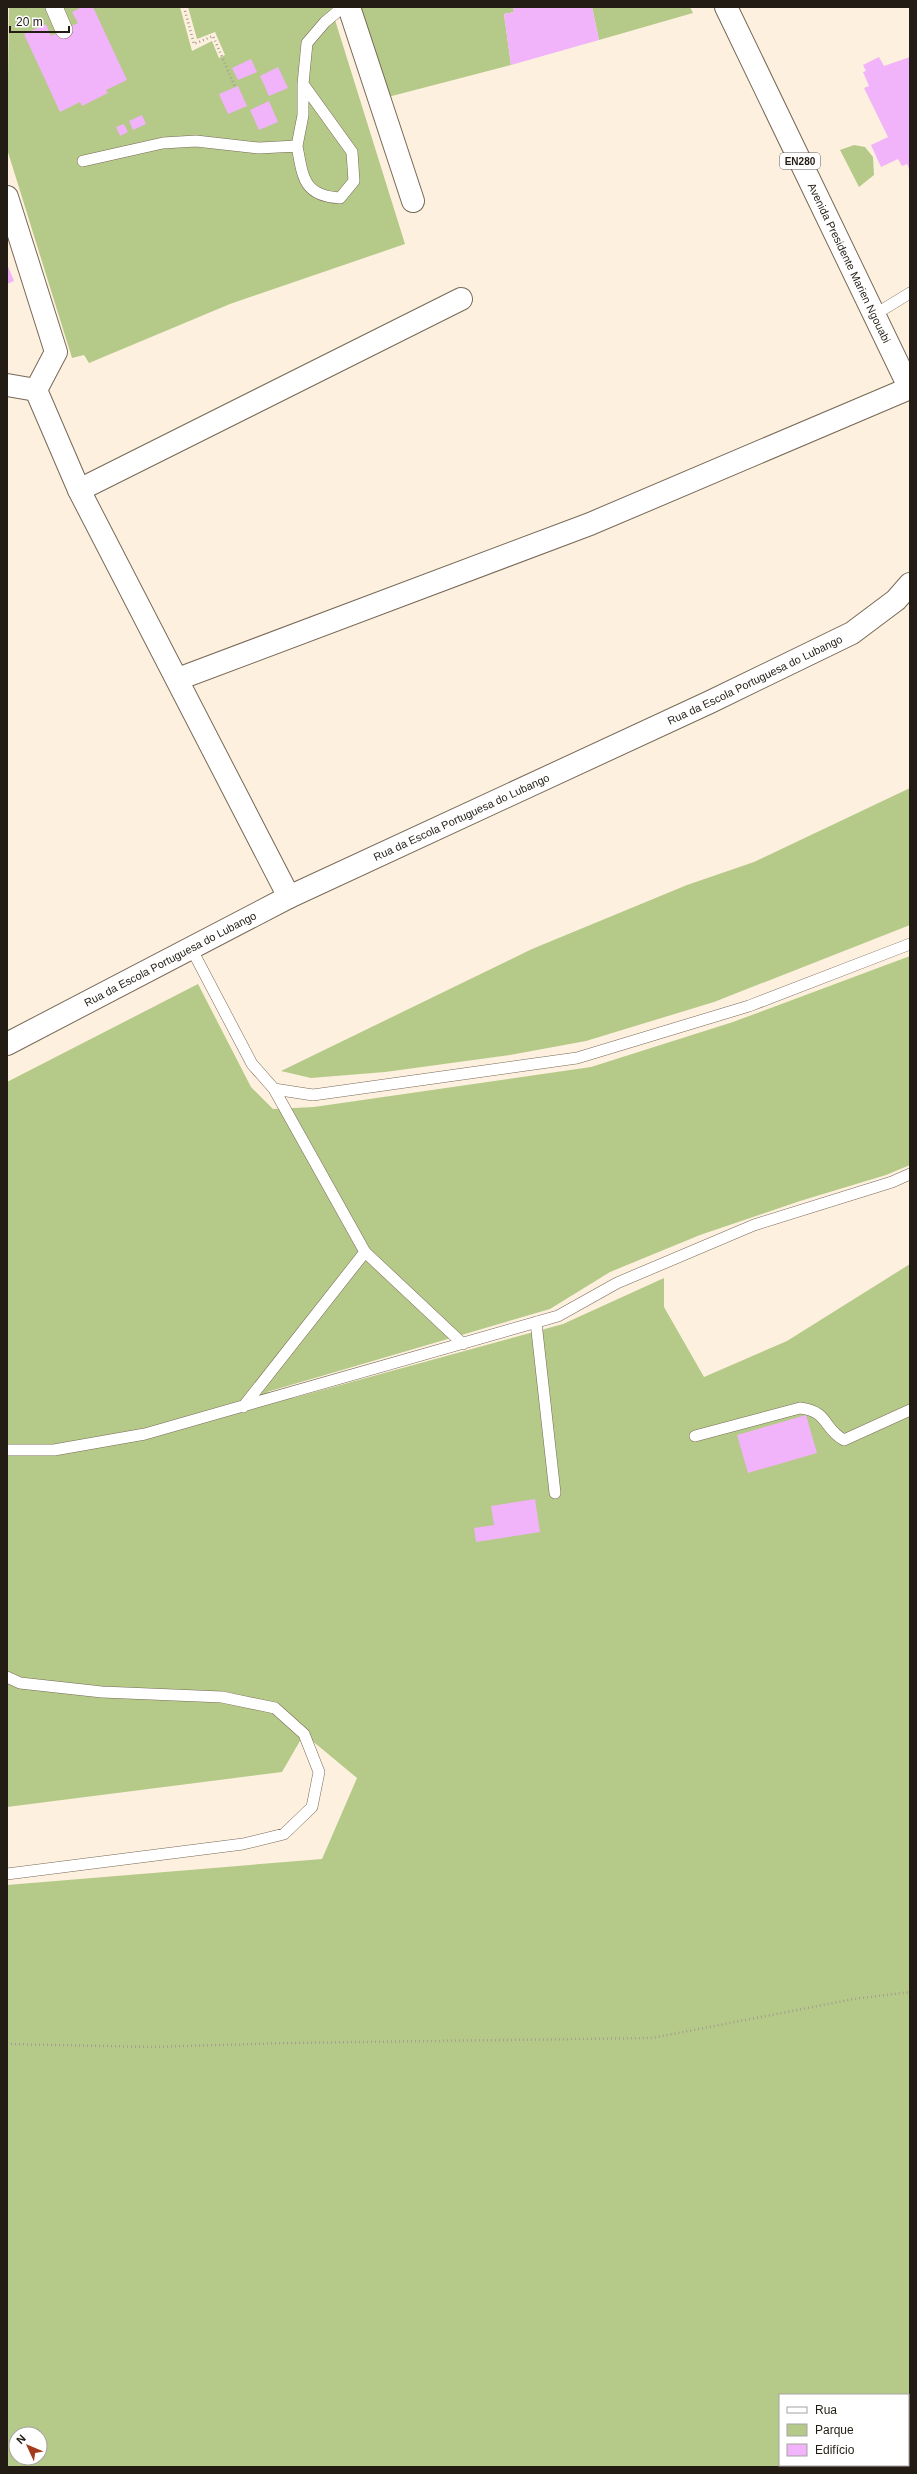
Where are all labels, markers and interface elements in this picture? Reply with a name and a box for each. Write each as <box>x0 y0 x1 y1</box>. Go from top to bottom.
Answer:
scale bar <box>10 8 69 34</box>
text: 20 m <box>16 15 43 29</box>
road number: EN280 <box>780 153 820 169</box>
street label: Avenida Presidente Marien Ngouabi <box>806 181 893 345</box>
street label: Rua da Escola Portuguesa do Lubango <box>666 633 844 727</box>
street label: Rua da Escola Portuguesa do Lubango <box>372 771 551 863</box>
street label: Rua da Escola Portuguesa do Lubango <box>82 909 258 1009</box>
legend <box>779 2394 909 2466</box>
text: Rua <box>815 2403 837 2417</box>
text: Parque <box>815 2423 854 2437</box>
north arrow <box>8 2426 48 2466</box>
text: N <box>14 2432 28 2446</box>
text: Edifício <box>815 2443 855 2457</box>

